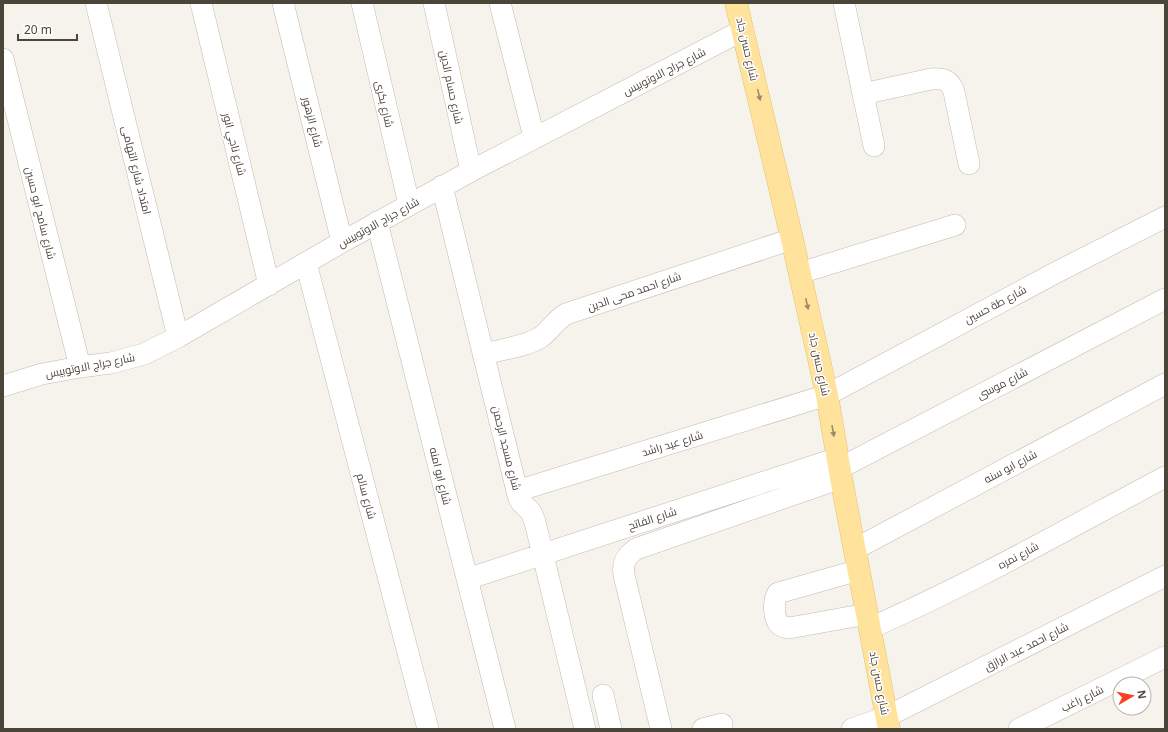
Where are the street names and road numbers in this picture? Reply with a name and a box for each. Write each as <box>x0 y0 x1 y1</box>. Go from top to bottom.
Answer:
street label: شارع حسن جاد <box>732 16 763 82</box>
street label: شارع جراج الاوتوبيس <box>620 44 708 99</box>
street label: شارع حسام الدين <box>436 49 467 126</box>
street label: شارع بكرى <box>371 79 398 129</box>
street label: شارع الزهور <box>298 94 327 149</box>
street label: شارع ناجي انور <box>218 110 250 177</box>
street label: امتداد شارع التهامى <box>118 124 155 216</box>
street label: شارع سامح ابو حسين <box>21 165 60 261</box>
street label: شارع جراج الاوتوبيس <box>335 193 422 251</box>
street label: شارع احمد محى الدين <box>585 268 683 315</box>
street label: شارع طة حسين <box>961 281 1029 327</box>
street label: شارع حسن جاد <box>805 331 834 397</box>
street label: شارع جراج الاوتوبيس <box>44 349 136 382</box>
street label: شارع موسى <box>974 364 1031 403</box>
street label: شارع مسجد الرحمن <box>488 404 525 492</box>
street label: شارع عيد راشد <box>639 427 705 460</box>
street label: شارع ابو امنه <box>426 446 455 507</box>
street label: شارع ابو سنه <box>981 446 1040 487</box>
street label: شارع سالم <box>353 471 380 521</box>
street label: شارع الفاتح <box>626 503 679 534</box>
street label: شارع نمره <box>995 538 1042 573</box>
street label: شارع احمد عبد الرازق <box>981 618 1071 675</box>
street label: شارع حسن جاد <box>865 650 894 716</box>
street label: شارع راغب <box>1058 681 1106 716</box>

